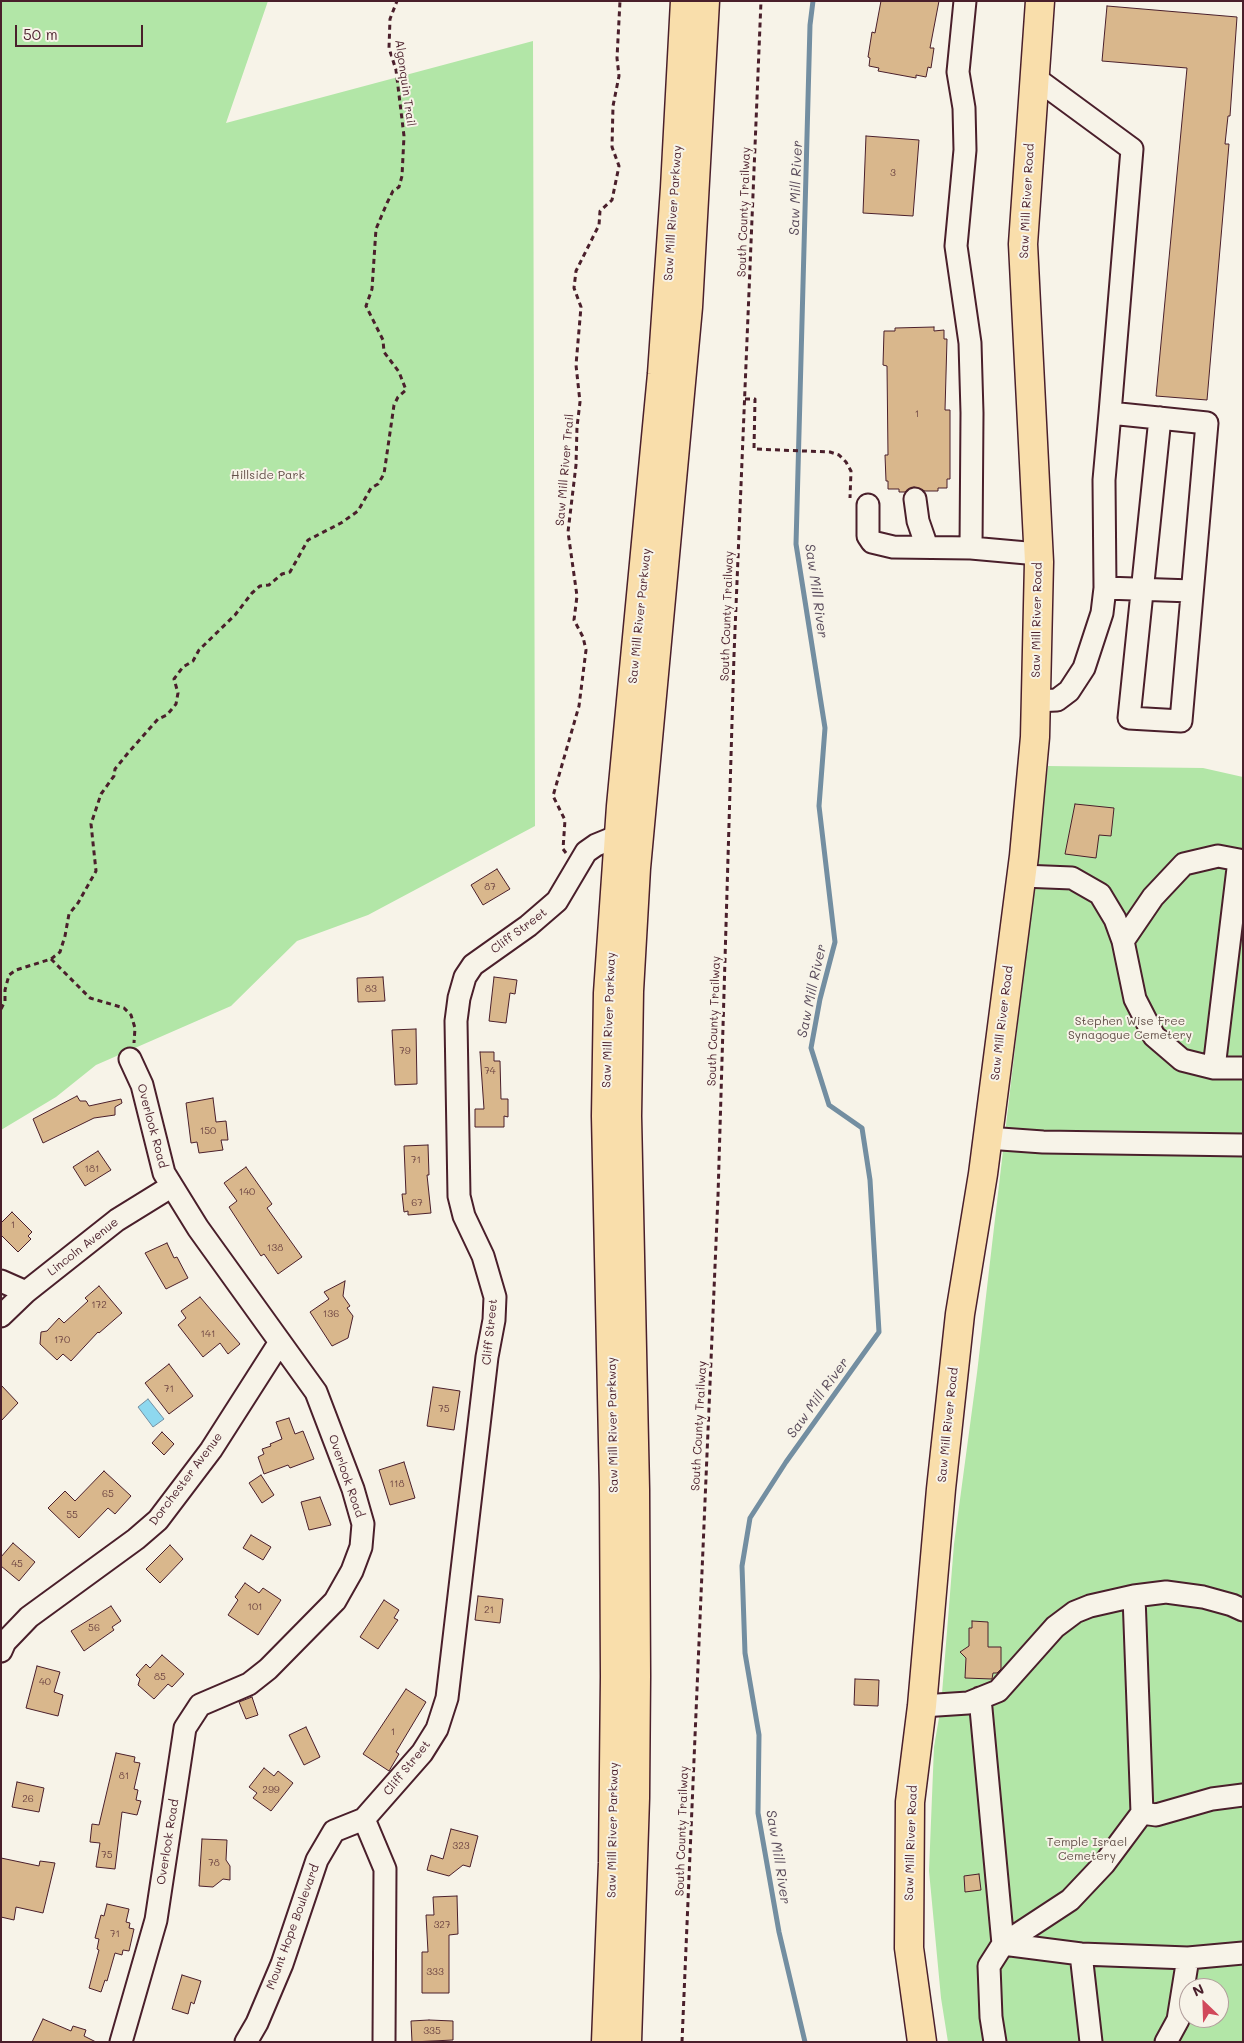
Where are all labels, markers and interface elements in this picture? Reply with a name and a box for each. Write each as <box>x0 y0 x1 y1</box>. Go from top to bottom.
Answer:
scale bar <box>18 15 145 47</box>
text: 50 m <box>23 24 58 44</box>
street label: Algonquin Trail <box>392 39 418 127</box>
water label: Saw Mill River <box>786 140 806 236</box>
street label: Saw Mill River Road <box>1017 143 1037 259</box>
street label: Saw Mill River Parkway <box>661 145 685 281</box>
street label: South County Trailway <box>735 147 753 277</box>
house number: 3 <box>890 167 896 179</box>
house number: 1 <box>915 408 919 420</box>
street label: Saw Mill River Trail <box>553 413 577 527</box>
park label: Hillside Park <box>231 468 305 482</box>
water label: Saw Mill River <box>801 543 831 639</box>
street label: Saw Mill River Parkway <box>626 548 654 684</box>
street label: South County Trailway <box>718 551 736 681</box>
street label: Saw Mill River Road <box>1029 562 1045 678</box>
house number: 87 <box>484 881 496 893</box>
street label: Cliff Street <box>488 905 550 957</box>
water label: Saw Mill River <box>794 943 830 1039</box>
street label: Saw Mill River Parkway <box>599 952 619 1088</box>
street label: South County Trailway <box>705 956 723 1086</box>
street label: Saw Mill River Road <box>988 965 1016 1081</box>
house number: 83 <box>365 983 377 995</box>
park label: Stephen Wise Free Synagogue Cemetery <box>1068 1014 1192 1042</box>
house number: 79 <box>399 1045 411 1057</box>
house number: 74 <box>484 1065 496 1077</box>
street label: Overlook Road <box>134 1082 170 1170</box>
house number: 150 <box>200 1125 216 1137</box>
house number: 71 <box>411 1154 421 1166</box>
house number: 181 <box>85 1163 99 1175</box>
house number: 140 <box>239 1186 255 1198</box>
house number: 67 <box>411 1197 423 1209</box>
street label: Lincoln Avenue <box>45 1215 121 1279</box>
house number: 1 <box>11 1219 15 1231</box>
house number: 138 <box>267 1242 283 1254</box>
street label: Cliff Street <box>479 1298 501 1366</box>
house number: 172 <box>91 1299 107 1311</box>
house number: 136 <box>323 1308 339 1320</box>
house number: 141 <box>201 1328 215 1340</box>
house number: 170 <box>54 1334 70 1346</box>
water label: Saw Mill River <box>783 1355 853 1441</box>
street label: Saw Mill River Parkway <box>605 1357 621 1493</box>
street label: South County Trailway <box>688 1360 710 1492</box>
street label: Saw Mill River Road <box>935 1367 961 1483</box>
house number: 71 <box>164 1383 174 1395</box>
house number: 75 <box>438 1403 450 1415</box>
street label: Dorchester Avenue <box>146 1430 226 1528</box>
street label: Overlook Road <box>325 1433 367 1519</box>
house number: 118 <box>390 1478 404 1490</box>
house number: 65 <box>102 1488 114 1500</box>
house number: 55 <box>66 1509 78 1521</box>
house number: 45 <box>11 1558 23 1570</box>
house number: 101 <box>247 1601 263 1613</box>
house number: 21 <box>484 1604 494 1616</box>
house number: 56 <box>88 1622 100 1634</box>
house number: 85 <box>154 1671 166 1683</box>
house number: 40 <box>39 1676 51 1688</box>
house number: 1 <box>391 1726 395 1738</box>
street label: Cliff Street <box>380 1738 434 1798</box>
street label: Saw Mill River Parkway <box>605 1762 621 1898</box>
street label: South County Trailway <box>673 1766 691 1896</box>
house number: 81 <box>119 1770 129 1782</box>
house number: 299 <box>262 1784 280 1796</box>
street label: Saw Mill River Road <box>902 1785 920 1901</box>
house number: 26 <box>22 1793 34 1805</box>
street label: Overlook Road <box>154 1798 182 1886</box>
water label: Saw Mill River <box>762 1809 794 1905</box>
park label: Temple Israel Cemetery <box>1047 1835 1127 1863</box>
house number: 323 <box>452 1840 470 1852</box>
house number: 75 <box>101 1849 113 1861</box>
house number: 78 <box>208 1857 220 1869</box>
street label: Mount Hope Boulevard <box>264 1862 322 1992</box>
house number: 327 <box>434 1919 450 1931</box>
house number: 71 <box>110 1928 120 1940</box>
house number: 333 <box>426 1966 444 1978</box>
north arrow <box>1179 1978 1229 2028</box>
text: N <box>1189 1979 1207 2001</box>
house number: 335 <box>423 2025 441 2037</box>

